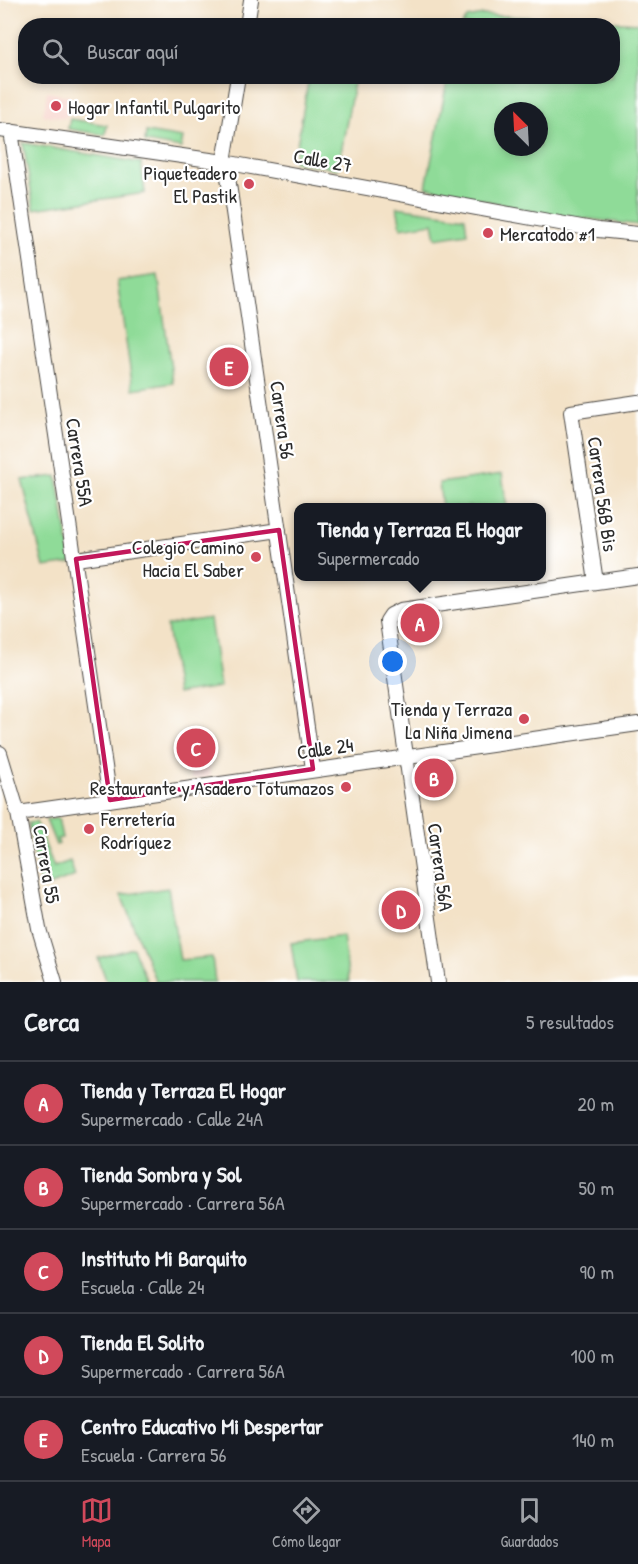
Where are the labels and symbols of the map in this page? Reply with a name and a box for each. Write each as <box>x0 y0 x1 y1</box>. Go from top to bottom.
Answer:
place label: Hogar Infantil Pulgarito <box>68 93 240 120</box>
marker: Hogar Infantil Pulgarito <box>49 99 63 113</box>
north arrow <box>494 102 548 156</box>
street label: Calle 27 <box>291 142 355 178</box>
place label: Piqueteadero El Pastik <box>143 159 237 209</box>
marker: Piqueteadero El Pastik <box>242 177 256 191</box>
place label: Mercatodo #1 <box>500 220 595 247</box>
marker: Mercatodo #1 <box>481 226 495 240</box>
pin: E <box>210 344 248 389</box>
street label: Carrera 56 <box>264 379 302 461</box>
street label: Carrera 55A <box>60 416 100 508</box>
street label: Carrera 56B Bis <box>582 435 624 554</box>
place label: Colegio Camino Hacia El Saber <box>132 533 244 583</box>
marker: Colegio Camino Hacia El Saber <box>249 550 263 564</box>
pin: A <box>400 600 440 646</box>
your location <box>378 647 407 676</box>
place label: Tienda y Terraza La Niña Jimena <box>391 695 512 745</box>
marker: Tienda y Terraza La Niña Jimena <box>517 712 531 726</box>
pin: C <box>176 726 216 771</box>
street label: Calle 24 <box>295 731 355 765</box>
pin: B <box>414 756 454 800</box>
place label: Restaurante y Asadero Totumazos <box>90 774 334 801</box>
marker: Restaurante y Asadero Totumazos <box>339 780 353 794</box>
place label: Ferretería Rodríguez <box>100 805 175 855</box>
street label: Carrera 56A <box>421 821 461 913</box>
marker: Ferretería Rodríguez <box>82 822 96 836</box>
street label: Carrera 55 <box>27 823 67 906</box>
pin: D <box>382 888 420 932</box>

